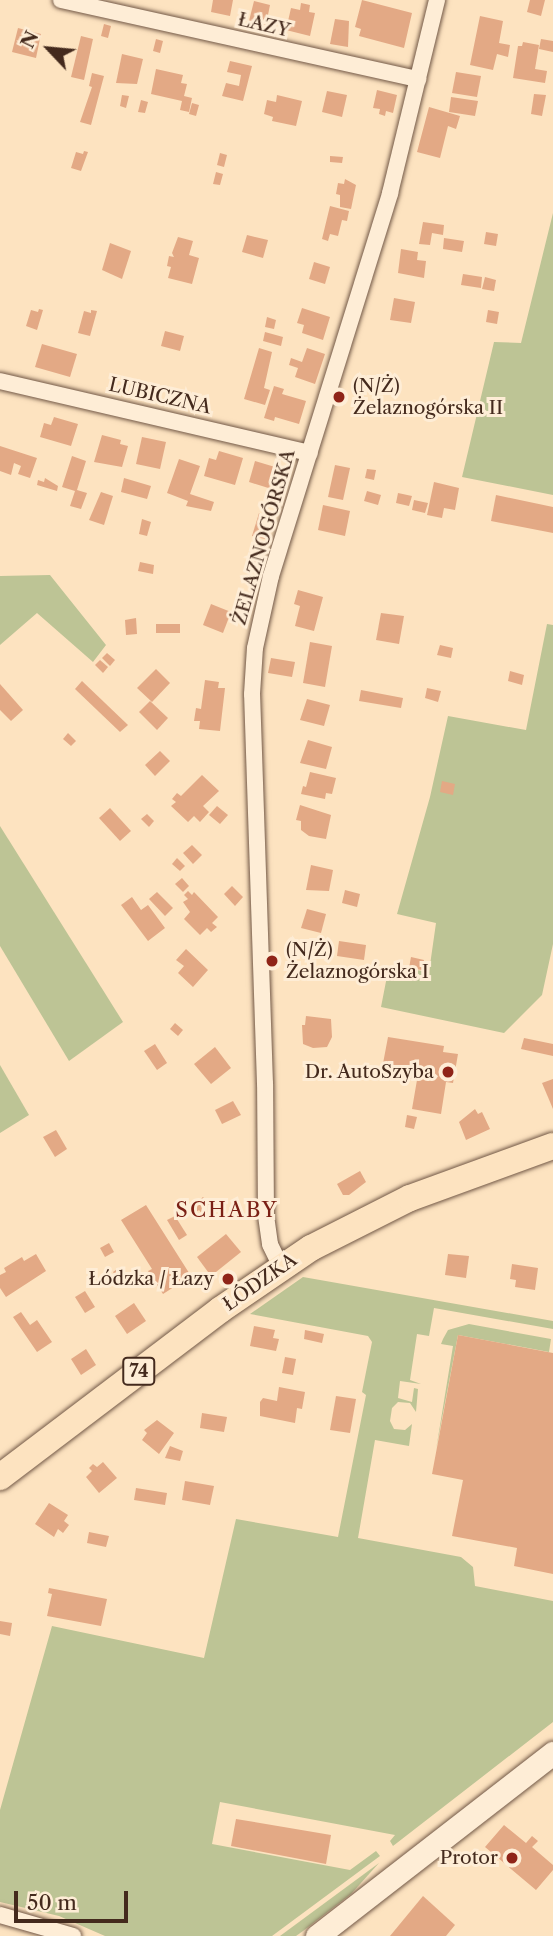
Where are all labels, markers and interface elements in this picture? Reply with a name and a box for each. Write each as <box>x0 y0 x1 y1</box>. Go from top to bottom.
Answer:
street label: ŁAZY <box>236 8 292 42</box>
north arrow <box>14 14 84 84</box>
text: N <box>16 27 44 52</box>
street label: LUBICZNA <box>107 373 213 419</box>
place label: (N/Ż) Żelaznogórska II <box>353 375 503 419</box>
marker: (N/Ż) Żelaznogórska II <box>331 389 347 405</box>
street label: ŻELAZNOGÓRSKA <box>228 447 300 627</box>
place label: (N/Ż) Żelaznogórska I <box>286 939 429 983</box>
marker: (N/Ż) Żelaznogórska I <box>264 953 280 969</box>
place label: Dr. AutoSzyba <box>304 1061 434 1083</box>
marker: Dr. AutoSzyba <box>440 1064 456 1080</box>
district label: SCHABY <box>176 1197 278 1223</box>
street label: ŁÓDZKA <box>219 1248 301 1316</box>
place label: Łódzka / Łazy <box>88 1268 214 1290</box>
marker: Łódzka / Łazy <box>220 1271 236 1287</box>
road number: 74 <box>122 1356 156 1386</box>
place label: Protor <box>440 1847 498 1869</box>
marker: Protor <box>504 1850 520 1866</box>
scale bar <box>18 1876 131 1920</box>
text: 50 m <box>27 1890 77 1915</box>

